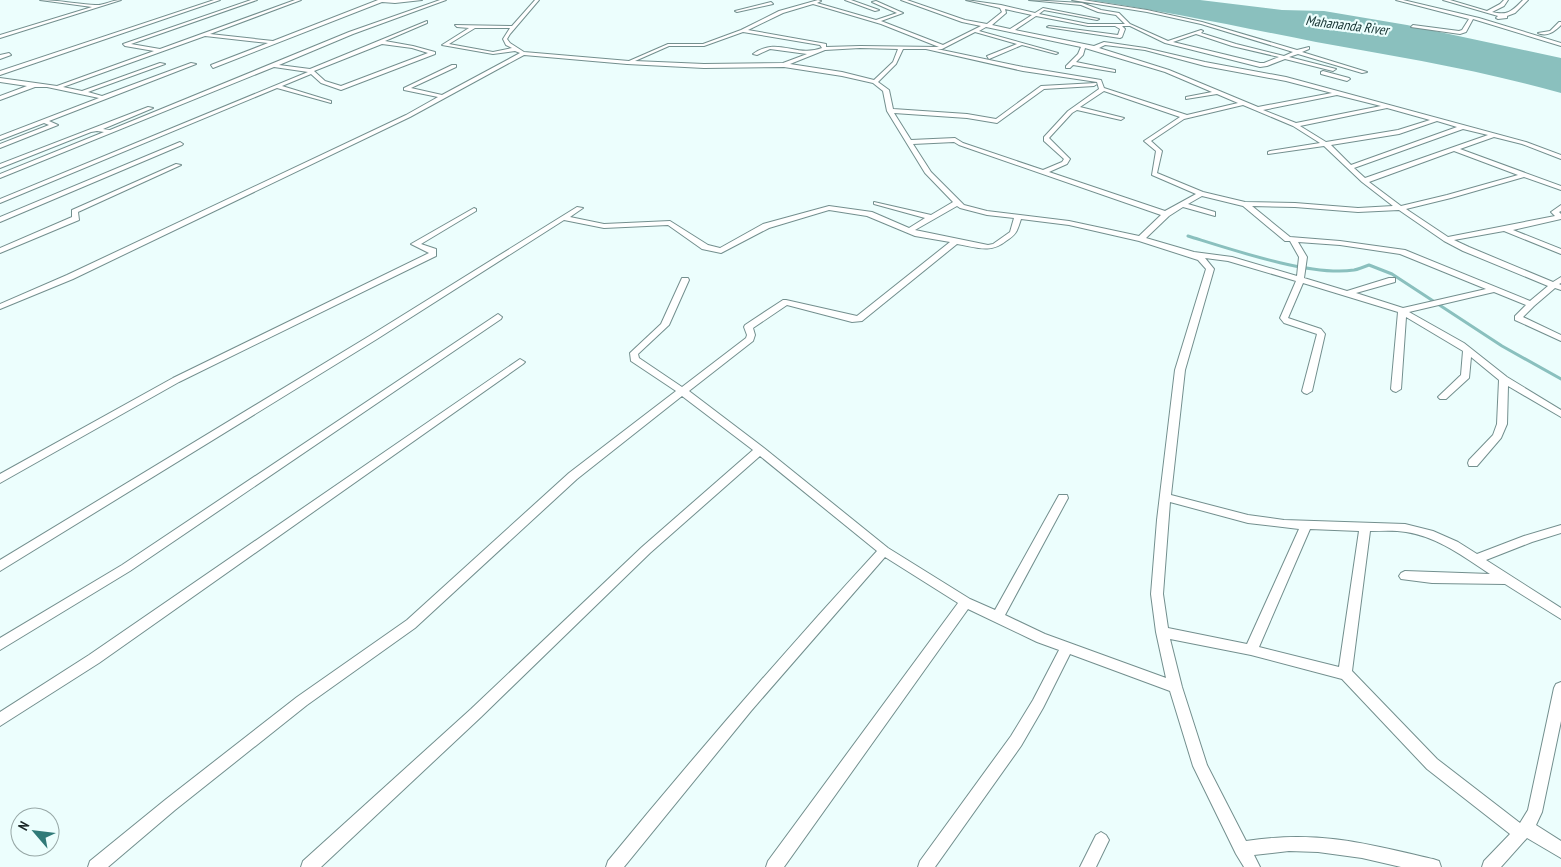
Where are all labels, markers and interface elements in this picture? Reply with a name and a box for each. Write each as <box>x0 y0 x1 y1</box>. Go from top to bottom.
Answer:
water label: Mahananda River <box>1304 11 1392 39</box>
north arrow <box>10 807 60 857</box>
text: N <box>14 818 33 833</box>

